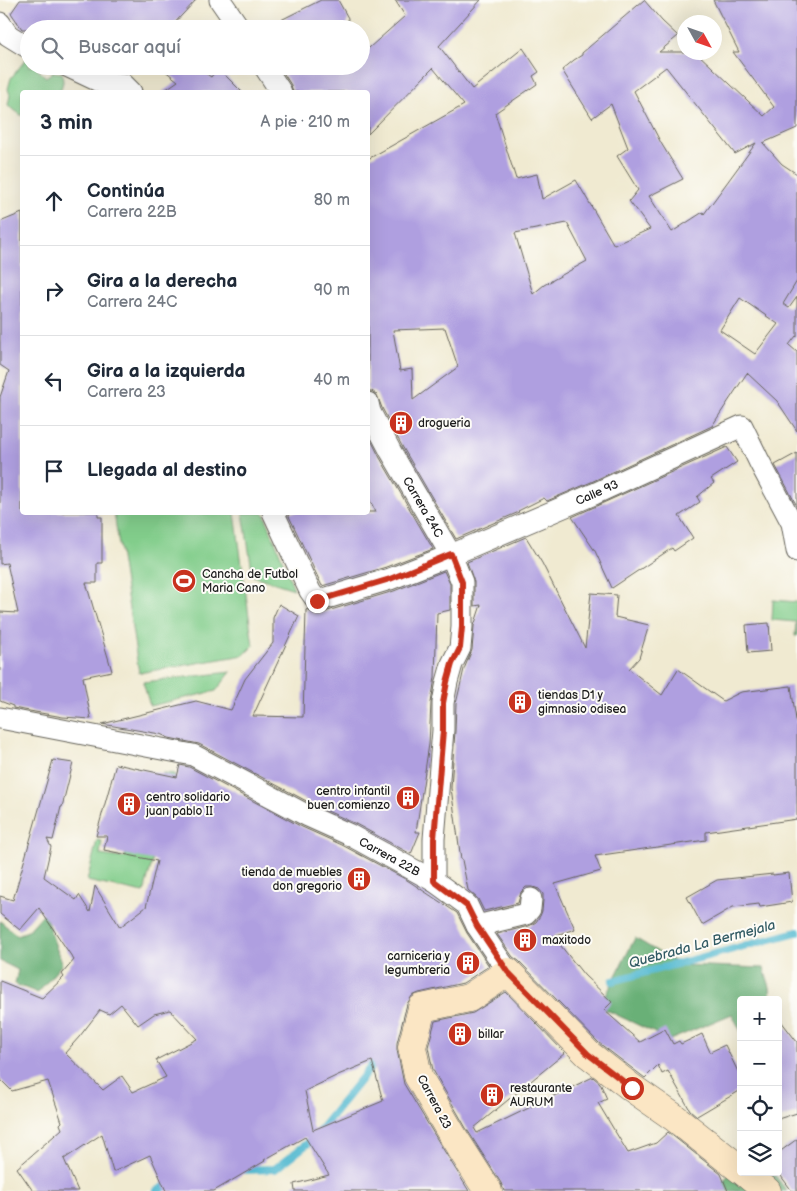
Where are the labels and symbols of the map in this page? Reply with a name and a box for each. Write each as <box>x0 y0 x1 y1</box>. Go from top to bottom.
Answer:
north arrow <box>677 15 722 60</box>
building icon: drogueria <box>388 410 414 436</box>
place label: drogueria <box>418 416 471 431</box>
street label: Carrera 24C <box>399 474 447 540</box>
street label: Calle 93 <box>573 476 621 508</box>
place label: Cancha de Futbol Maria Cano <box>202 567 298 596</box>
sports icon: Cancha de Futbol Maria Cano <box>171 568 197 594</box>
route end <box>306 590 329 613</box>
place label: tiendas D1 y gimnasio odisea <box>538 688 627 717</box>
building icon: tiendas D1 y gimnasio odisea <box>507 689 533 715</box>
place label: centro infantil buen comienzo <box>307 784 390 813</box>
building icon: centro infantil buen comienzo <box>395 785 421 811</box>
place label: centro solidario juan pablo II <box>145 790 230 819</box>
building icon: centro solidario juan pablo II <box>116 791 142 817</box>
street label: Carrera 22B <box>356 834 423 880</box>
place label: tienda de muebles don gregorio <box>241 865 342 894</box>
building icon: tienda de muebles don gregorio <box>346 866 372 892</box>
water label: Quebrada La Bermejala <box>627 916 777 972</box>
building icon: maxitodo <box>512 927 538 953</box>
place label: maxitodo <box>542 933 591 948</box>
place label: carniceria y legumbreria <box>385 949 451 978</box>
building icon: carniceria y legumbreria <box>455 950 481 976</box>
building icon: billar <box>447 1021 473 1047</box>
place label: billar <box>478 1027 505 1042</box>
street label: Carrera 23 <box>413 1072 455 1132</box>
route start <box>621 1077 644 1100</box>
place label: restaurante AURUM <box>510 1081 572 1110</box>
building icon: restaurante AURUM <box>479 1082 505 1108</box>

